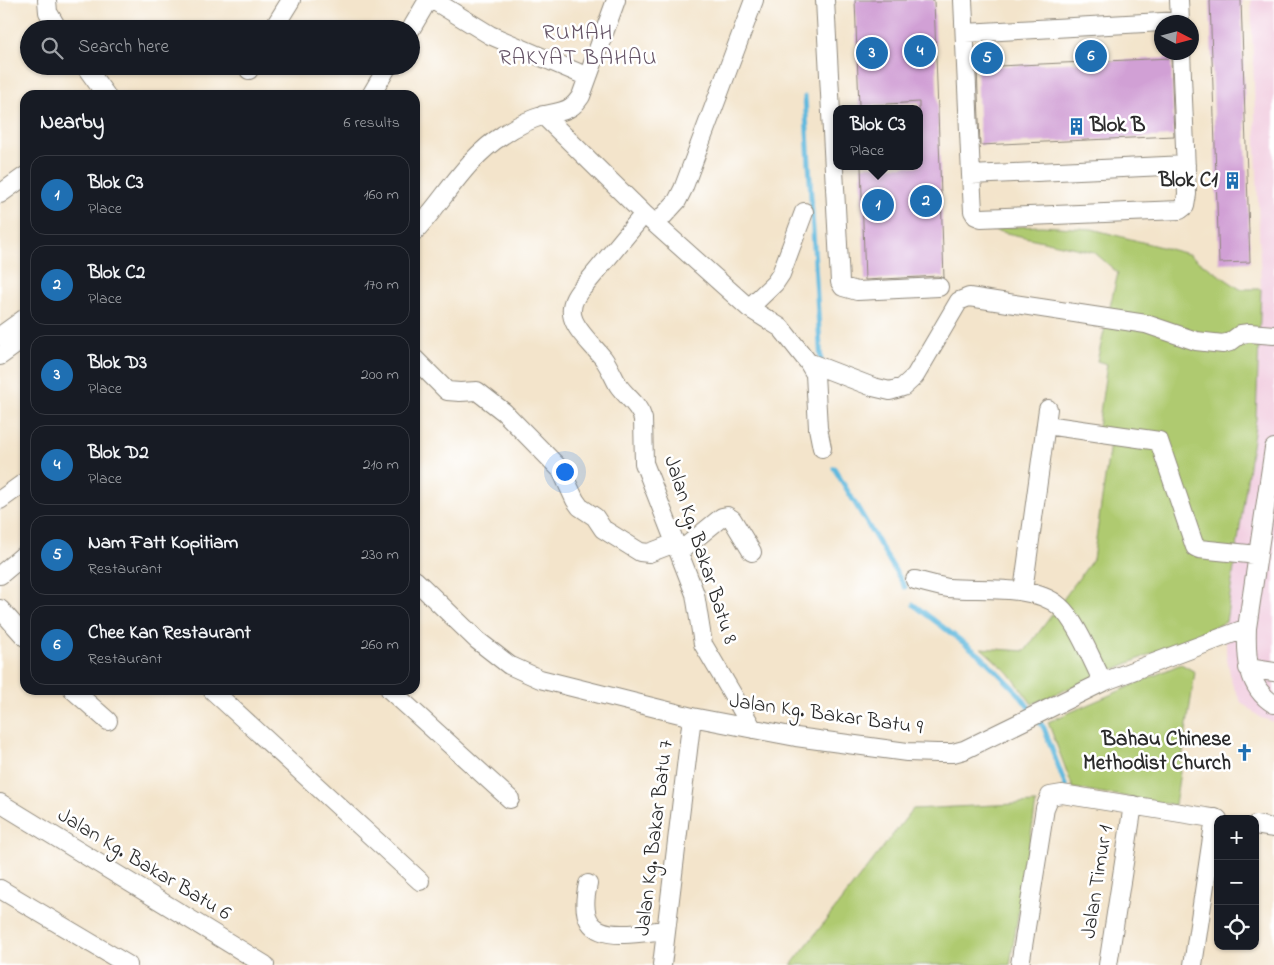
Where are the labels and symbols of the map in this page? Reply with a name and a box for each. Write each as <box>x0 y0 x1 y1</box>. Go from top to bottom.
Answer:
north arrow <box>1154 15 1199 60</box>
district label: RUMAH RAKYAT BAHAU <box>499 18 657 75</box>
pin: 4 <box>904 32 936 70</box>
pin: 3 <box>856 34 888 72</box>
pin: 6 <box>1075 37 1107 75</box>
pin: 5 <box>971 39 1003 77</box>
place label: Blok B <box>1089 111 1145 141</box>
building icon: Blok B <box>1066 116 1086 136</box>
place label: Blok C1 <box>1158 166 1218 196</box>
building icon: Blok C1 <box>1222 171 1242 191</box>
pin: 2 <box>910 182 942 220</box>
pin: 1 <box>862 186 894 224</box>
street label: Jalan Kg. Bakar Batu 8 <box>653 452 745 649</box>
your location <box>552 459 578 485</box>
street label: Jalan Kg. Bakar Batu 9 <box>727 687 925 746</box>
place label: Bahau Chinese Methodist Church <box>1083 725 1232 779</box>
street label: Jalan Kg. Bakar Batu 7 <box>628 738 684 938</box>
church icon: Bahau Chinese Methodist Church <box>1235 742 1255 762</box>
street label: Jalan Kg. Bakar Batu 6 <box>50 801 237 931</box>
street label: Jalan Timur 1 <box>1074 823 1122 941</box>

